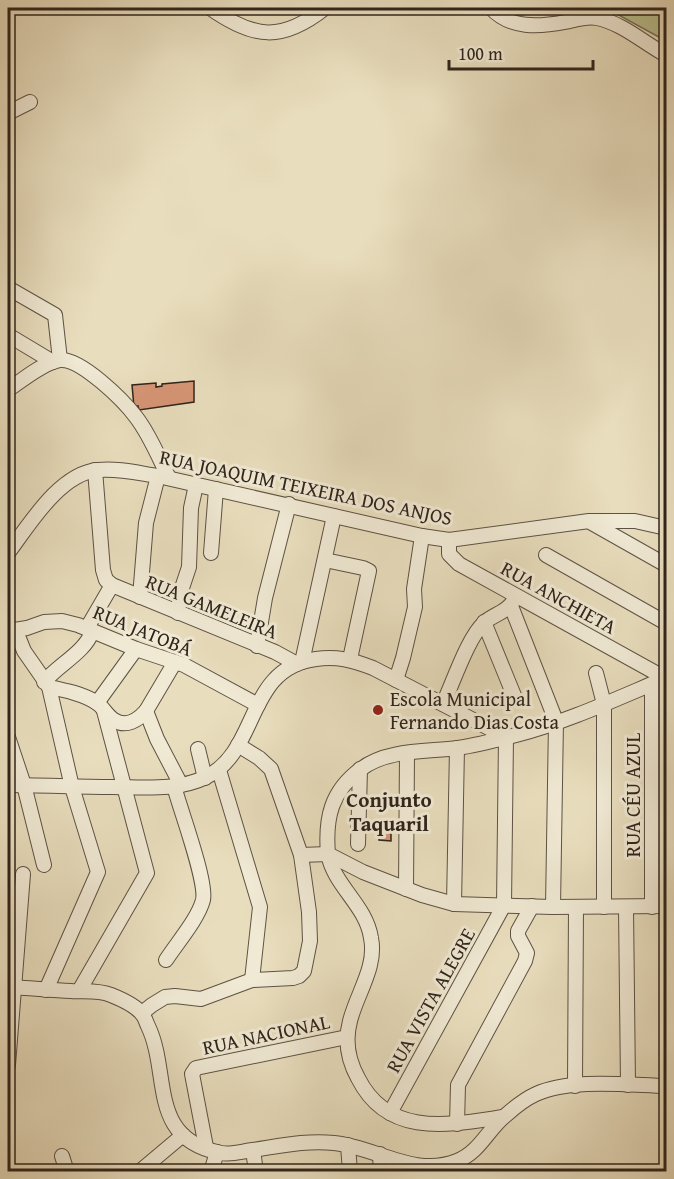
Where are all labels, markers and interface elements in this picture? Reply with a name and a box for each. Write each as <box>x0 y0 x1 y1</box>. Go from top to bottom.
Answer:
scale bar <box>449 33 593 71</box>
text: 100 m <box>458 40 503 67</box>
street label: RUA JOAQUIM TEIXEIRA DOS ANJOS <box>157 442 455 532</box>
street label: RUA ANCHIETA <box>496 553 622 641</box>
street label: RUA GAMELEIRA <box>142 566 282 646</box>
street label: RUA JATOBÁ <box>89 597 197 663</box>
place label: Escola Municipal Fernando Dias Costa <box>390 684 559 736</box>
marker: Escola Municipal Fernando Dias Costa <box>371 703 385 717</box>
street label: RUA CÉU AZUL <box>618 733 647 857</box>
district label: Conjunto Taquaril <box>346 784 432 839</box>
street label: RUA VISTA ALEGRE <box>378 922 482 1078</box>
street label: RUA NACIONAL <box>200 1006 332 1062</box>

